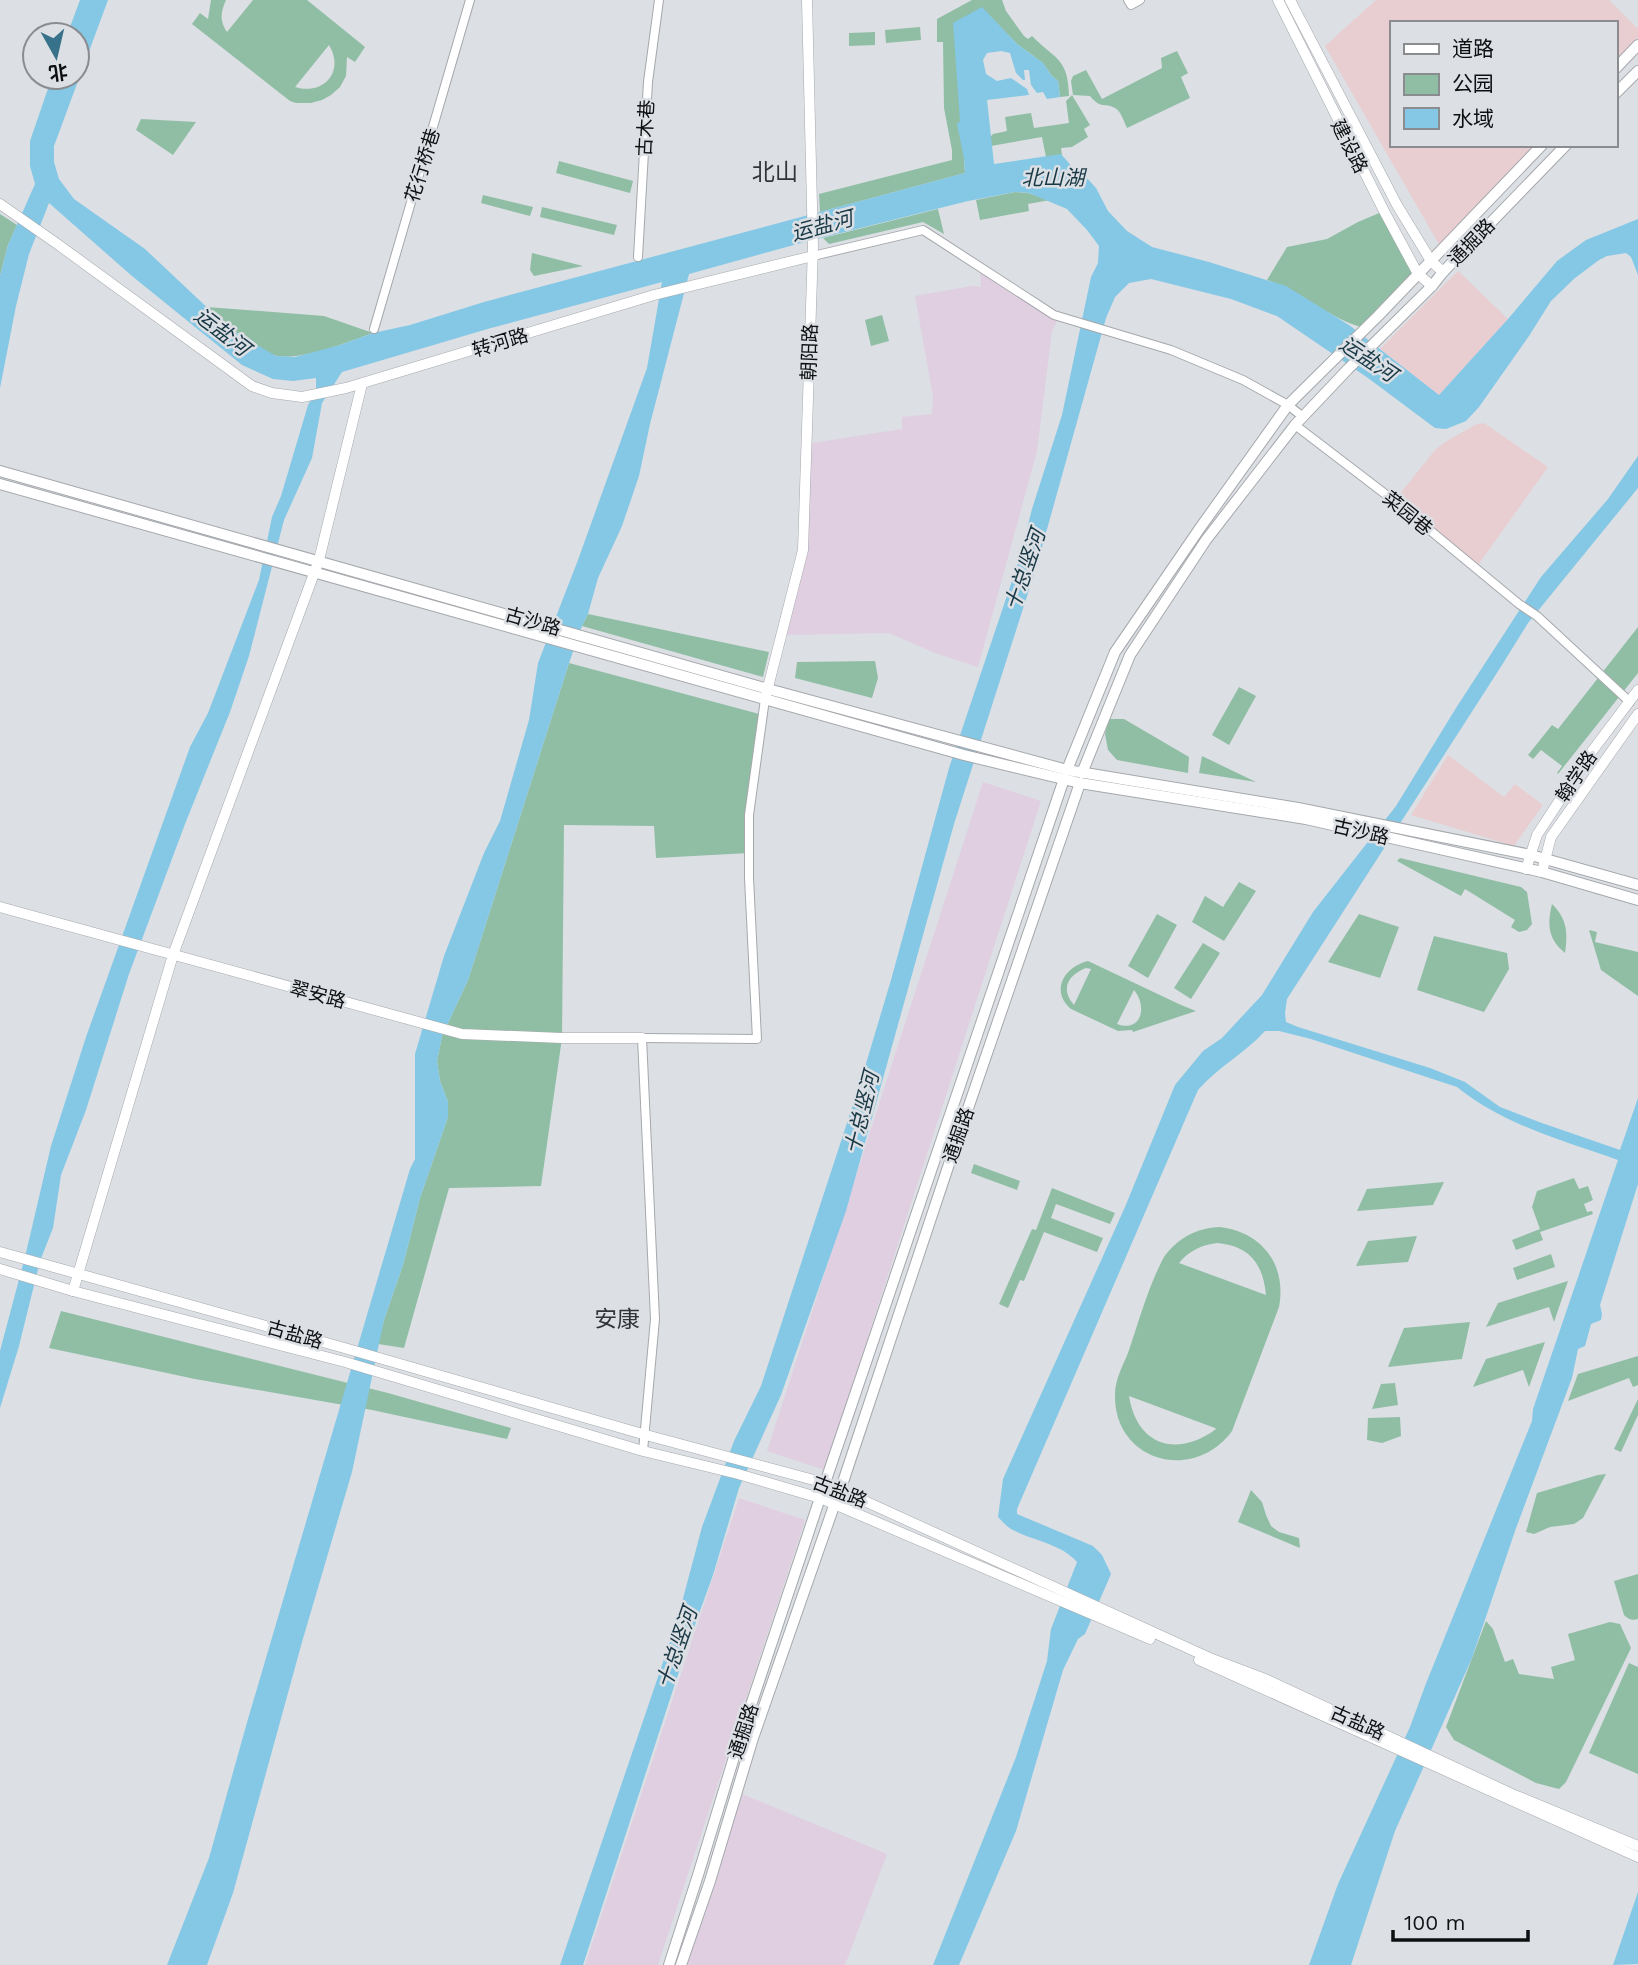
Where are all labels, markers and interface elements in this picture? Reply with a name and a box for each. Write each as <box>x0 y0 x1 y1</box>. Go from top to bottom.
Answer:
north arrow <box>21 21 91 91</box>
legend <box>1390 21 1617 147</box>
text: 道路 <box>1452 36 1494 61</box>
text: 北 <box>47 60 69 85</box>
text: 公园 <box>1452 71 1494 96</box>
street label: 古木巷 <box>633 99 658 157</box>
text: 水域 <box>1452 106 1494 131</box>
street label: 建设路 <box>1326 116 1373 177</box>
street label: 花行桥巷 <box>400 125 445 205</box>
district label: 北山 <box>752 159 798 186</box>
water label: 北山湖 <box>1022 165 1087 190</box>
water label: 运盐河 <box>788 204 859 246</box>
street label: 通掘路 <box>1443 214 1499 271</box>
water label: 运盐河 <box>190 302 258 363</box>
street label: 转河路 <box>470 323 531 362</box>
street label: 朝阳路 <box>797 323 822 381</box>
water label: 运盐河 <box>1335 331 1405 389</box>
street label: 菜园巷 <box>1378 487 1437 540</box>
water label: 十总竖河 <box>999 522 1051 614</box>
street label: 古沙路 <box>502 603 563 640</box>
street label: 翰学路 <box>1551 746 1602 806</box>
street label: 古沙路 <box>1331 814 1391 849</box>
street label: 翠安路 <box>287 976 348 1013</box>
water label: 十总竖河 <box>839 1065 885 1157</box>
street label: 通掘路 <box>938 1104 979 1166</box>
district label: 安康 <box>594 1306 640 1333</box>
street label: 古盐路 <box>264 1316 325 1353</box>
street label: 古盐路 <box>809 1471 871 1512</box>
water label: 十总竖河 <box>651 1600 703 1692</box>
street label: 通掘路 <box>724 1700 763 1762</box>
street label: 古盐路 <box>1327 1700 1389 1745</box>
scale bar <box>1393 1898 1528 1942</box>
text: 100 m <box>1404 1910 1466 1935</box>

